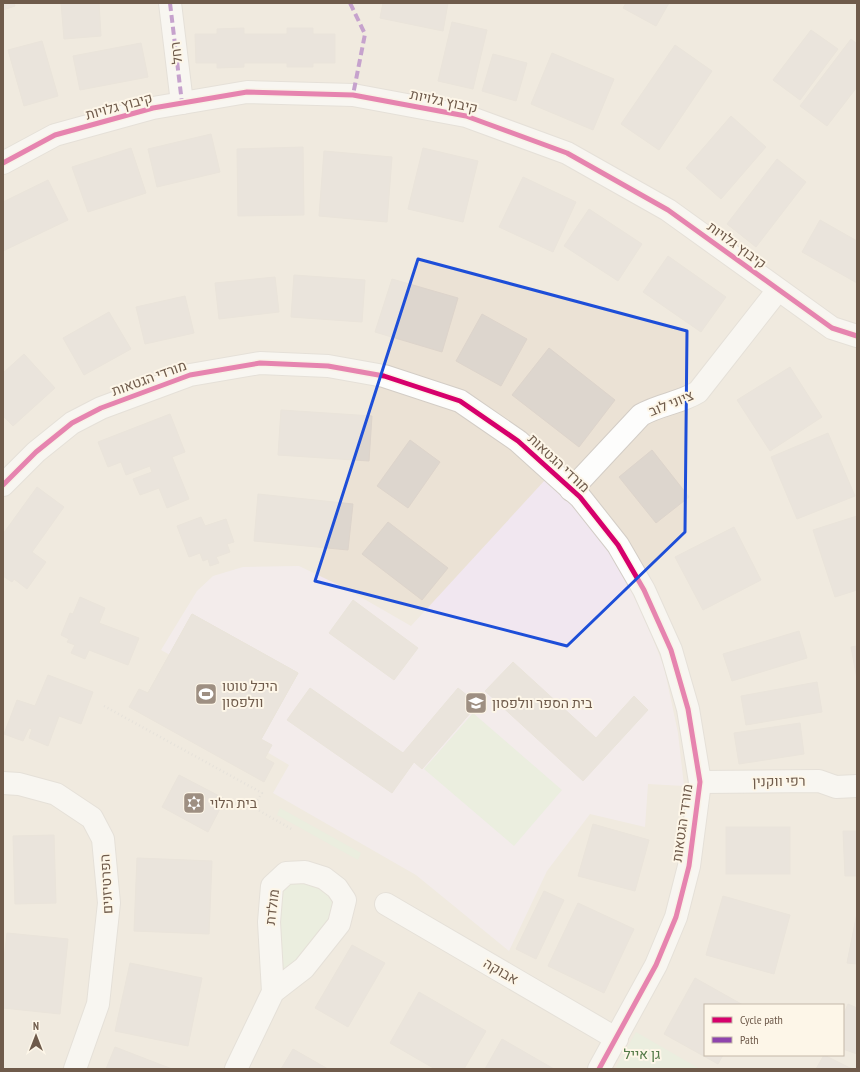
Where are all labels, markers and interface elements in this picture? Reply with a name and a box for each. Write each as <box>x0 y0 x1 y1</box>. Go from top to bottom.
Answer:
street label: רחל <box>166 41 186 65</box>
street label: קיבוץ גלויות <box>409 85 479 117</box>
street label: קיבוץ גלויות <box>83 88 155 124</box>
street label: קיבוץ גלויות <box>704 218 770 272</box>
street label: מורדי הגטאות <box>109 356 189 400</box>
street label: ציוני לוב <box>646 386 696 420</box>
street label: מורדי הגטאות <box>524 430 594 496</box>
place label: היכל טוטו וולפסון <box>222 677 278 711</box>
sports icon: היכל טוטו וולפסון <box>193 681 219 707</box>
school or university icon: בית הספר וולפסון <box>463 690 489 716</box>
place label: בית הספר וולפסון <box>492 694 593 712</box>
street label: רפי ווקנין <box>752 772 806 790</box>
street label: מורדי הגטאות <box>668 783 696 863</box>
synagogue icon: בית הלוי <box>181 790 207 816</box>
place label: בית הלוי <box>210 794 258 812</box>
street label: הפרטיזנים <box>95 854 117 914</box>
street label: מולדת <box>261 888 283 926</box>
street label: אבוקה <box>480 954 522 988</box>
legend <box>704 1004 844 1056</box>
text: Cycle path <box>740 1012 783 1027</box>
north arrow <box>16 1016 56 1056</box>
text: N <box>33 1019 39 1033</box>
text: Path <box>740 1032 758 1047</box>
park label: גן אייל <box>623 1045 661 1063</box>

